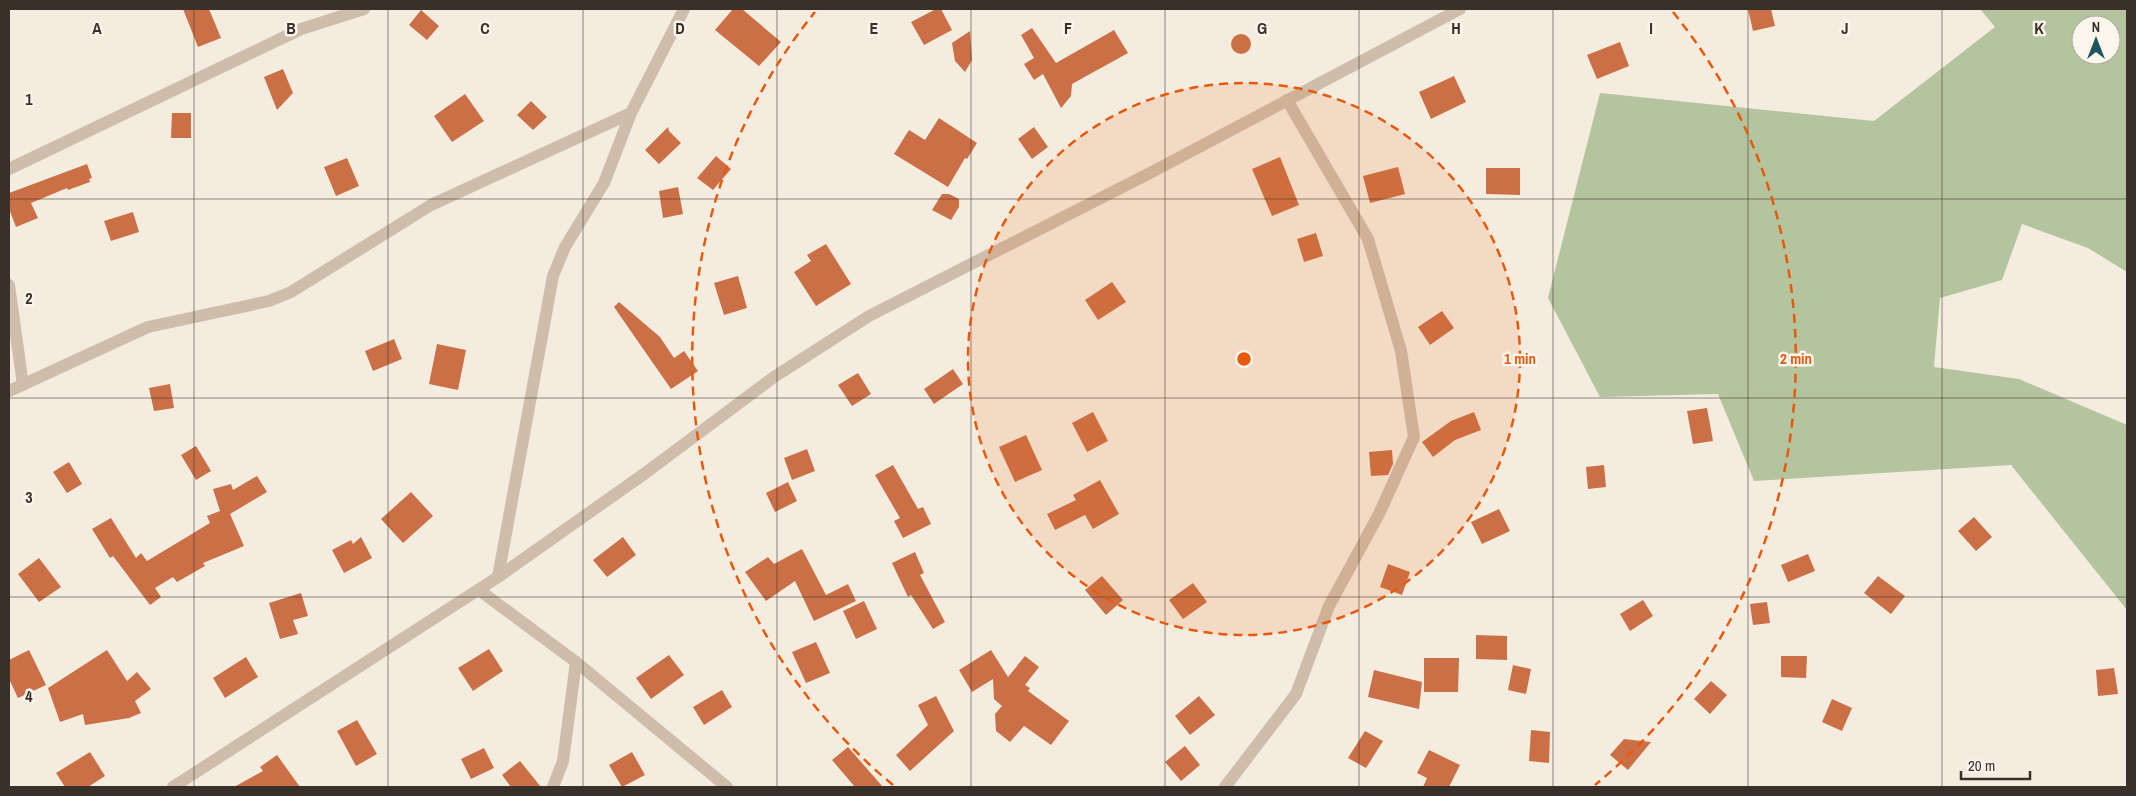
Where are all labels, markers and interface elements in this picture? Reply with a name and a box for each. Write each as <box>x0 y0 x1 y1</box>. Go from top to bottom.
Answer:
north arrow <box>2071 15 2121 65</box>
text: A <box>92 17 102 39</box>
text: B <box>286 17 296 39</box>
text: C <box>480 17 490 39</box>
text: D <box>675 17 685 39</box>
text: E <box>870 17 879 39</box>
text: F <box>1064 17 1072 39</box>
text: G <box>1257 17 1267 39</box>
text: H <box>1451 17 1461 39</box>
text: I <box>1649 17 1653 39</box>
text: J <box>1841 17 1849 39</box>
text: K <box>2034 17 2044 39</box>
text: N <box>2092 18 2100 36</box>
text: 1 <box>25 88 33 110</box>
text: 2 <box>25 287 33 309</box>
text: 1 min <box>1504 348 1536 369</box>
text: 2 min <box>1780 348 1812 369</box>
centre of rings <box>1235 350 1253 368</box>
text: 3 <box>25 486 33 508</box>
text: 4 <box>25 685 33 707</box>
scale bar <box>1961 748 2030 780</box>
text: 20 m <box>1968 755 1995 776</box>

